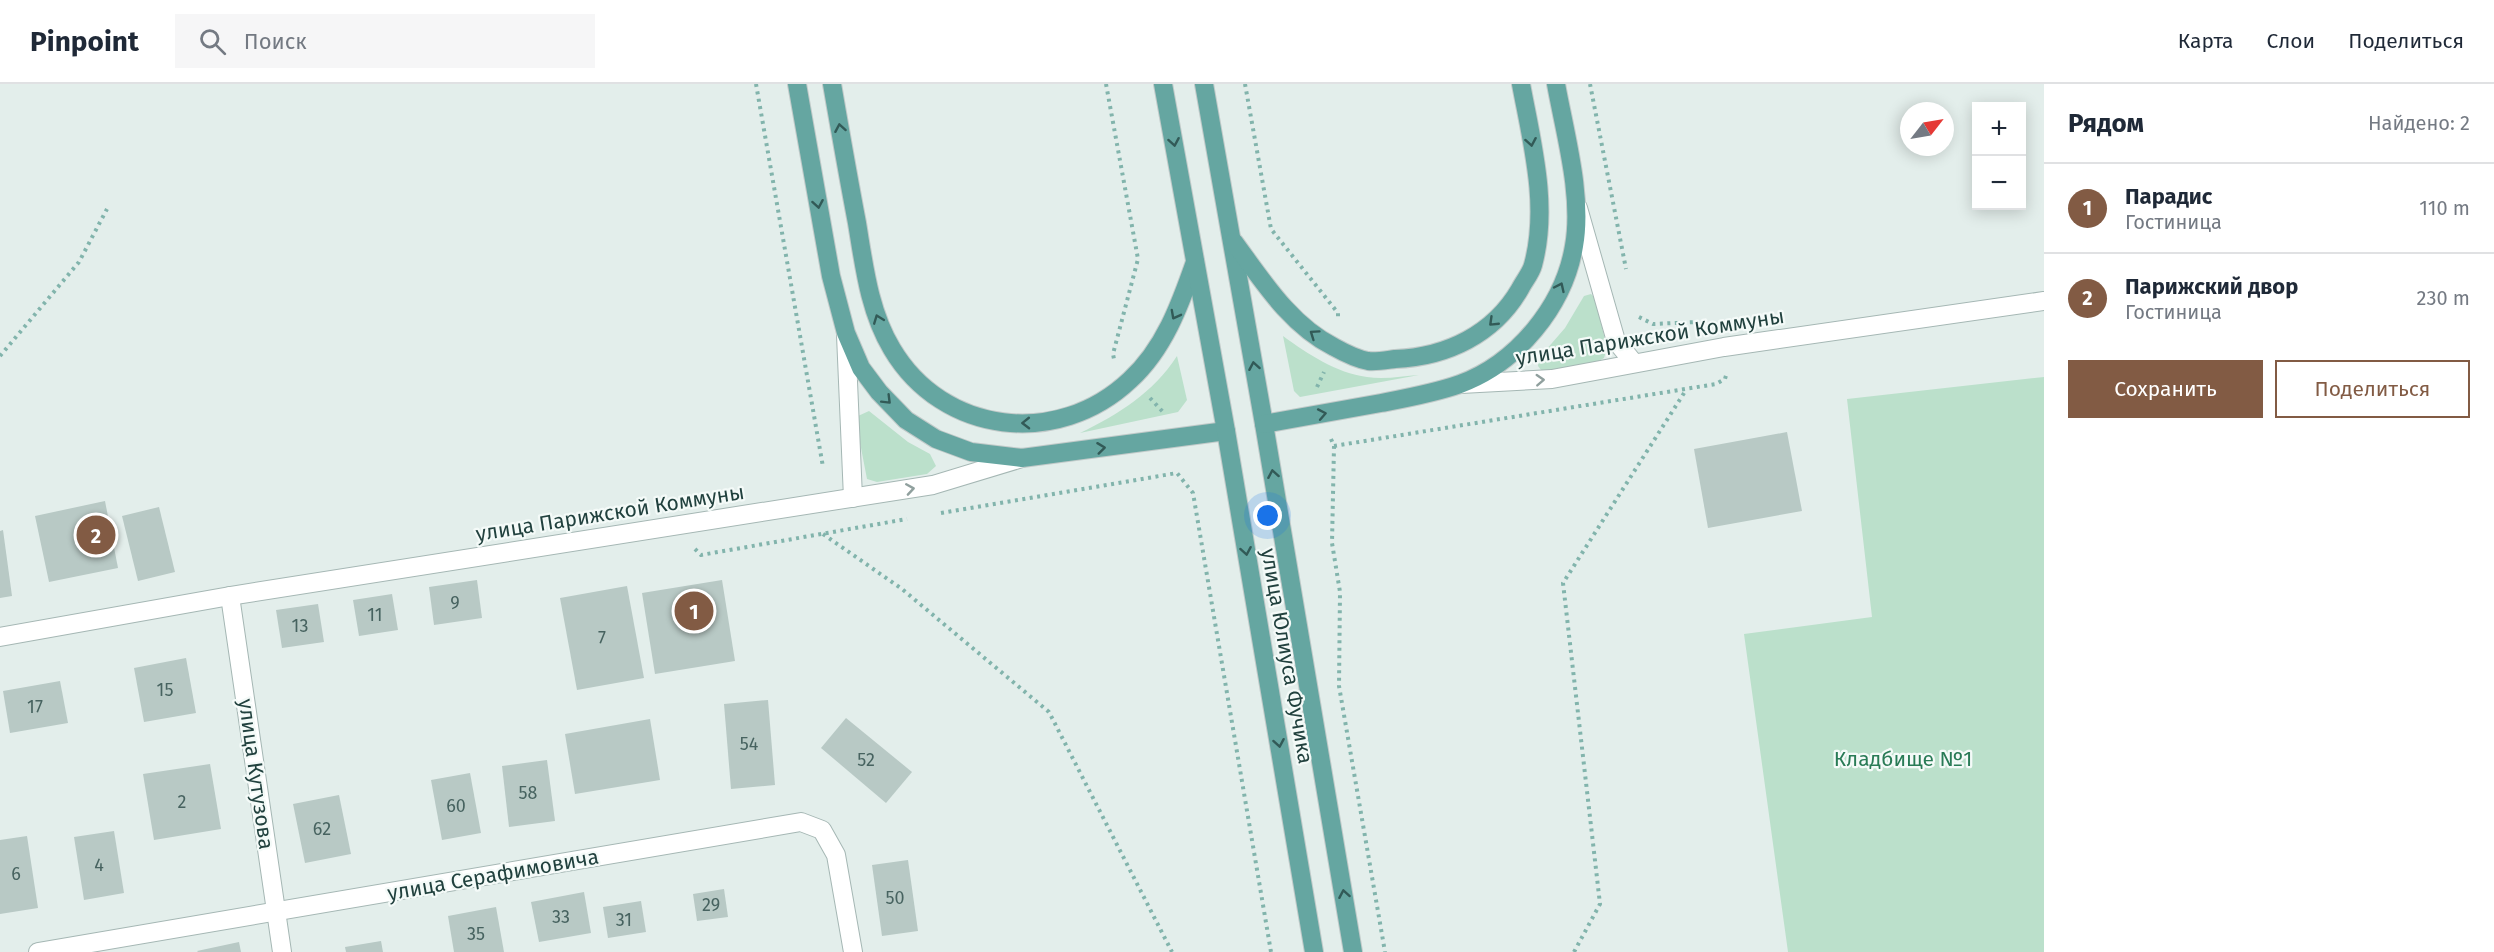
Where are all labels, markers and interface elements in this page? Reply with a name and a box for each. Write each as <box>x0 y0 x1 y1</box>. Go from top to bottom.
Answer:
search box <box>175 14 595 68</box>
text: Pinpoint <box>30 25 139 58</box>
icon: search <box>196 25 229 58</box>
text: Поиск <box>244 28 307 55</box>
text: Карта <box>2178 28 2234 54</box>
text: Слои <box>2267 28 2315 54</box>
text: Поделиться <box>2348 28 2464 54</box>
north arrow <box>1900 102 1954 156</box>
map controls <box>1972 102 2026 210</box>
button: + <box>1972 102 2026 156</box>
text: Рядом <box>2068 108 2144 139</box>
text: Найдено: 2 <box>2368 111 2470 135</box>
one-way arrow <box>834 123 847 133</box>
one-way arrow <box>1167 136 1180 146</box>
one-way arrow <box>1525 137 1537 146</box>
button: − <box>1972 156 2026 210</box>
text: Парадис <box>2125 183 2212 210</box>
text: 1 <box>2083 196 2092 220</box>
text: 110 m <box>2419 196 2470 220</box>
one-way arrow <box>811 198 824 208</box>
text: Гостиница <box>2125 210 2222 234</box>
text: Парижский двор <box>2125 273 2298 300</box>
one-way arrow <box>1553 283 1565 294</box>
text: 2 <box>2082 286 2093 310</box>
text: 230 m <box>2417 286 2470 310</box>
text: Гостиница <box>2125 300 2222 324</box>
street label: улица Парижской Коммуны <box>1514 303 1786 371</box>
one-way arrow <box>1171 309 1182 319</box>
one-way arrow <box>872 314 885 324</box>
one-way arrow <box>1489 315 1500 326</box>
one-way arrow <box>1310 330 1321 341</box>
button: Сохранить <box>2068 360 2263 418</box>
button: Поделиться <box>2275 360 2470 418</box>
one-way arrow <box>1248 362 1261 372</box>
one-way arrow <box>1535 373 1544 386</box>
one-way arrow <box>879 393 890 404</box>
one-way arrow <box>1317 408 1327 421</box>
one-way arrow <box>1021 417 1030 429</box>
one-way arrow <box>1096 443 1106 455</box>
one-way arrow <box>1267 470 1279 479</box>
street label: улица Парижской Коммуны <box>474 479 746 547</box>
one-way arrow <box>906 483 915 495</box>
your location <box>1253 501 1282 530</box>
pin: 2 <box>76 512 116 558</box>
one-way arrow <box>1240 546 1252 555</box>
street label: улица Юлиуса Фучика <box>1255 546 1319 766</box>
pin: 1 <box>674 588 714 634</box>
house number: 9 <box>450 592 460 614</box>
house number: 11 <box>367 604 383 626</box>
house number: 13 <box>292 615 308 637</box>
house number: 7 <box>598 627 606 649</box>
house number: 15 <box>157 679 173 701</box>
house number: 17 <box>27 696 43 718</box>
street label: улица Кутузова <box>233 697 279 851</box>
house number: 54 <box>740 733 759 755</box>
one-way arrow <box>1272 738 1285 748</box>
park label: Кладбище №1 <box>1834 746 1972 772</box>
house number: 52 <box>857 749 875 771</box>
house number: 58 <box>519 782 538 804</box>
house number: 2 <box>178 791 187 813</box>
house number: 60 <box>446 795 466 817</box>
house number: 62 <box>313 818 331 840</box>
street label: улица Серафимовича <box>385 844 601 906</box>
house number: 4 <box>94 854 104 876</box>
house number: 6 <box>11 863 21 885</box>
house number: 50 <box>885 887 905 909</box>
one-way arrow <box>1338 890 1350 899</box>
house number: 29 <box>702 894 720 916</box>
house number: 33 <box>552 906 570 928</box>
house number: 31 <box>616 909 632 931</box>
house number: 35 <box>467 923 485 945</box>

